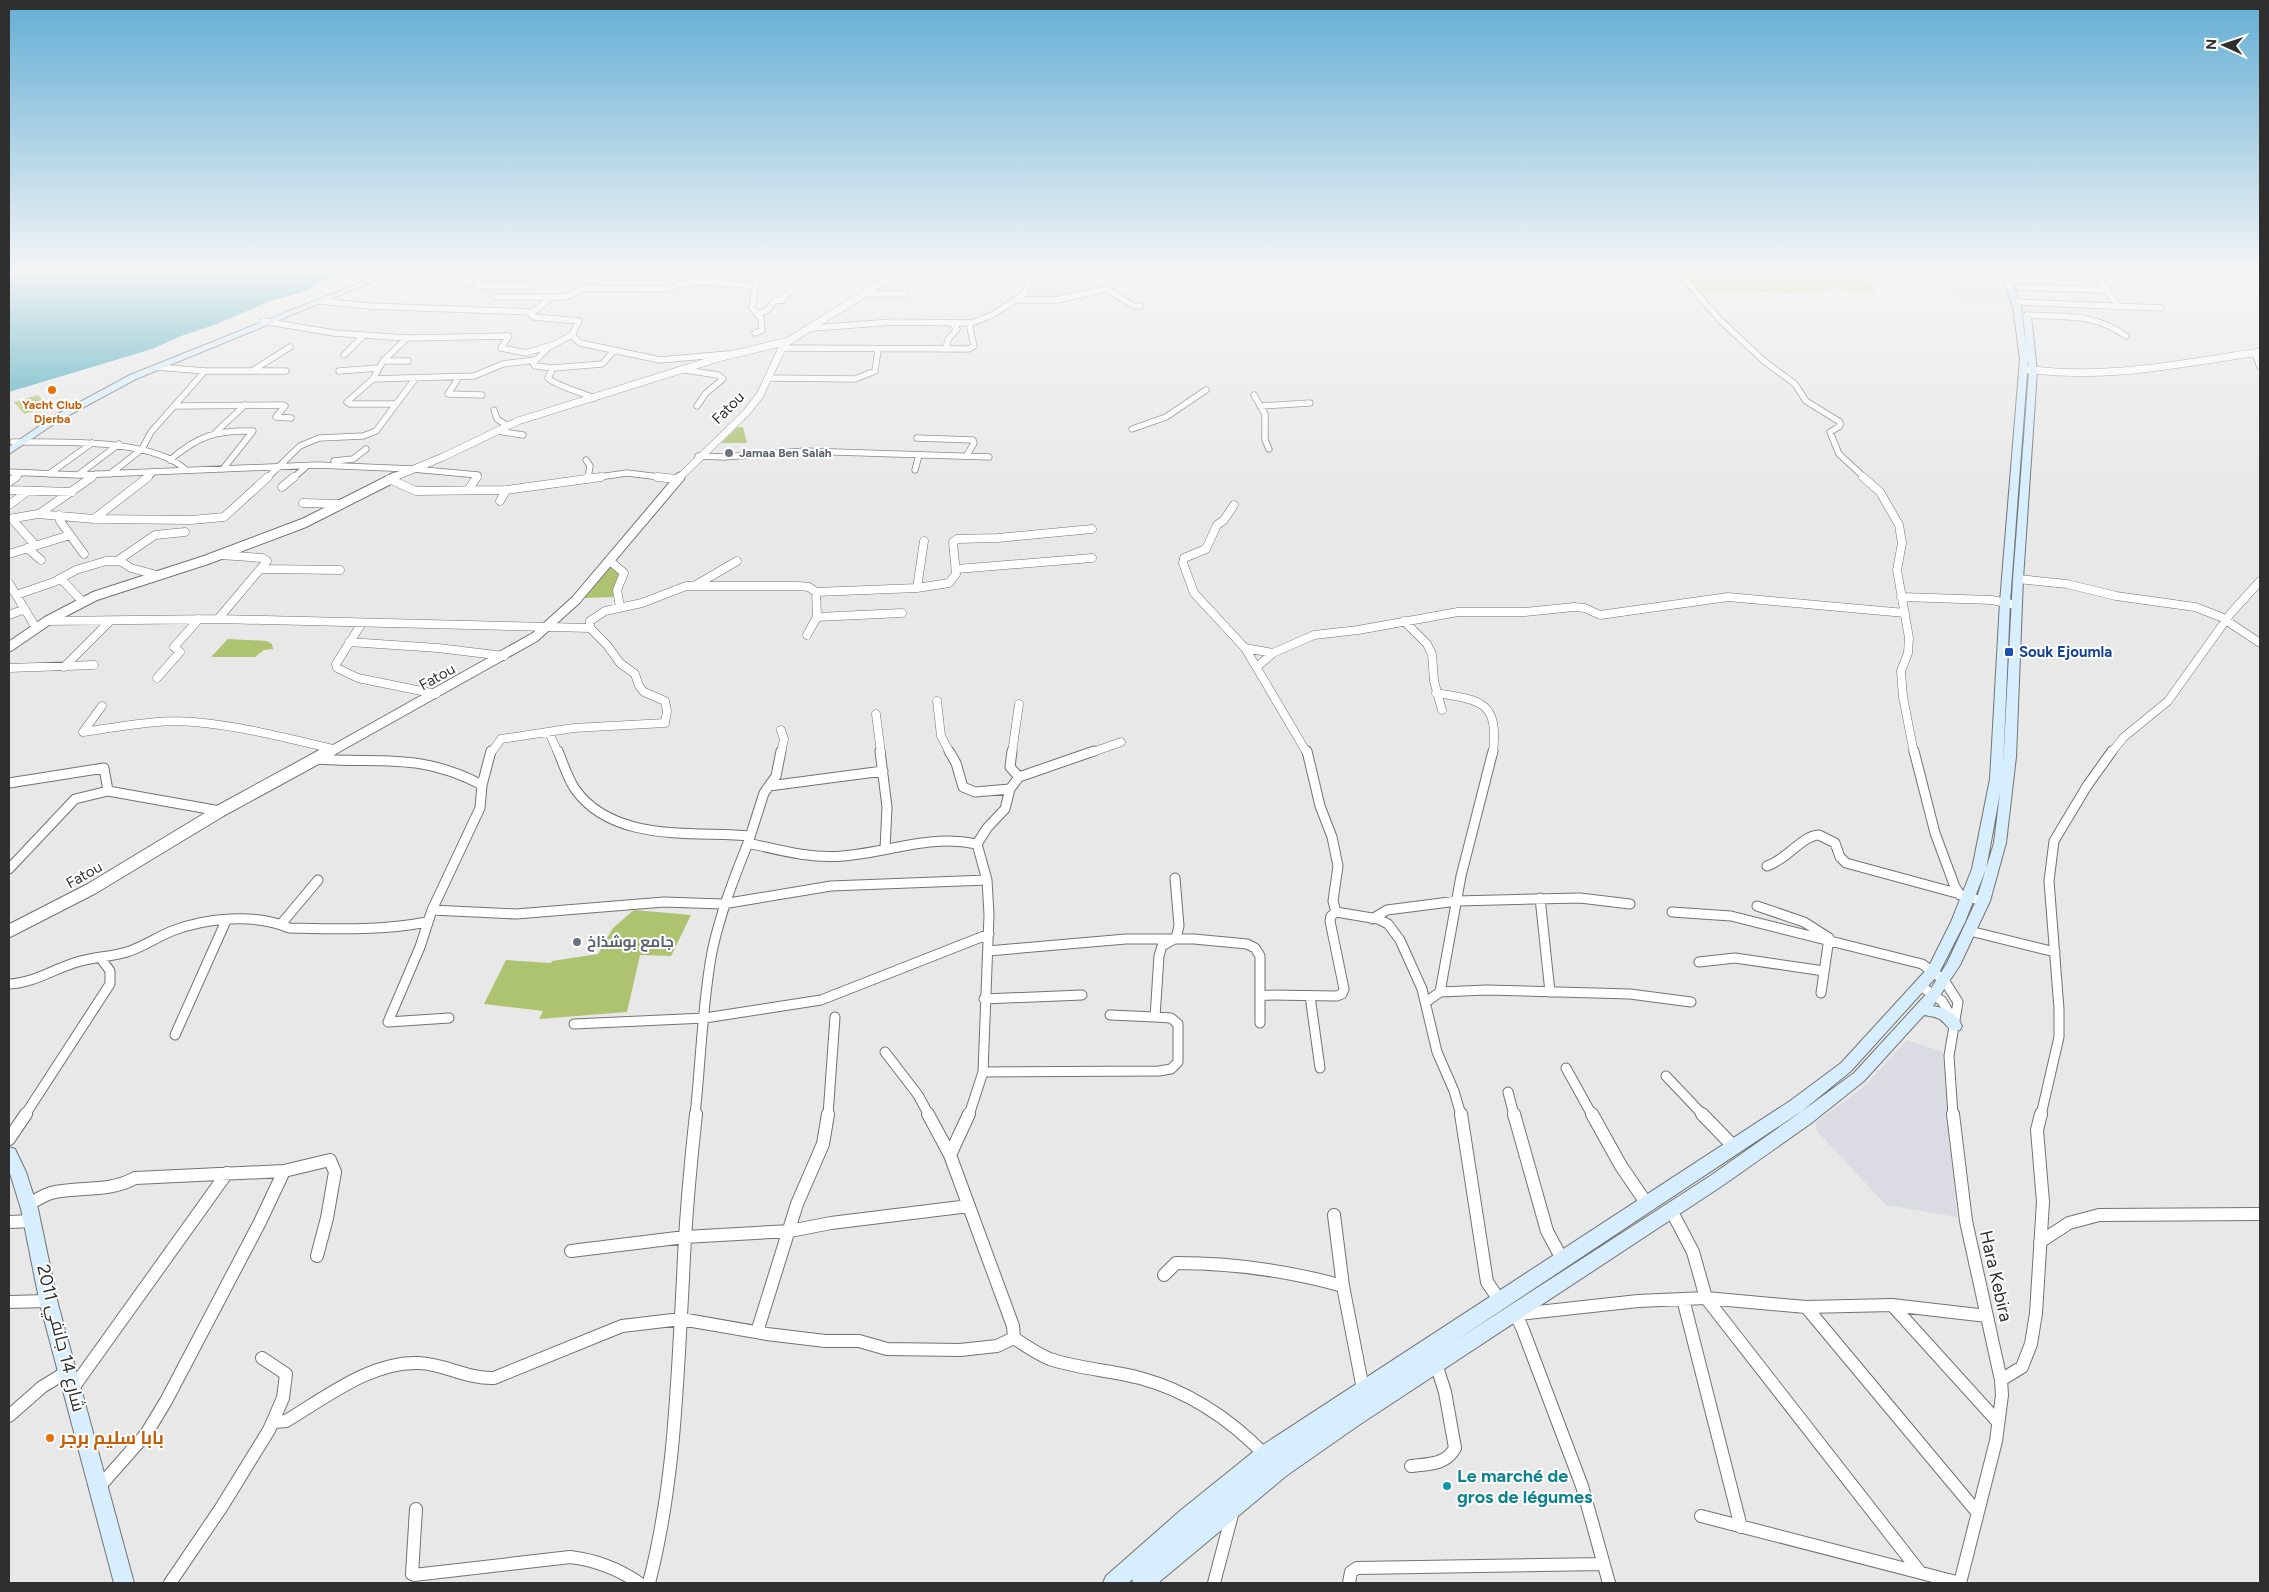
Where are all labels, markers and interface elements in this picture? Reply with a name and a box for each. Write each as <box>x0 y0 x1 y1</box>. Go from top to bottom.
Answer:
north arrow <box>2199 20 2249 70</box>
text: N <box>2203 38 2220 50</box>
marker: Yacht Club Djerba <box>46 384 58 396</box>
street label: Fatou <box>708 388 748 428</box>
place label: Yacht Club Djerba <box>22 398 82 426</box>
place label: Jamaa Ben Salah <box>739 446 832 460</box>
marker: Jamaa Ben Salah <box>723 447 735 459</box>
place label: Souk Ejoumla <box>2019 643 2112 661</box>
marker: Souk Ejoumla <box>2003 646 2015 658</box>
street label: Fatou <box>416 660 458 694</box>
street label: Fatou <box>63 858 105 892</box>
place label: جامع بوشذاخ <box>587 933 674 952</box>
marker: جامع بوشذاخ <box>571 936 583 948</box>
street label: Hara Kebira <box>1975 1228 2017 1324</box>
street label: شارع 14 جانفي 2011 <box>29 1262 90 1415</box>
place label: بابا سليم برجر <box>59 1427 164 1450</box>
marker: بابا سليم برجر <box>44 1432 56 1444</box>
place label: Le marché de gros de légumes <box>1457 1465 1593 1508</box>
marker: Le marché de gros de légumes <box>1441 1480 1453 1492</box>

